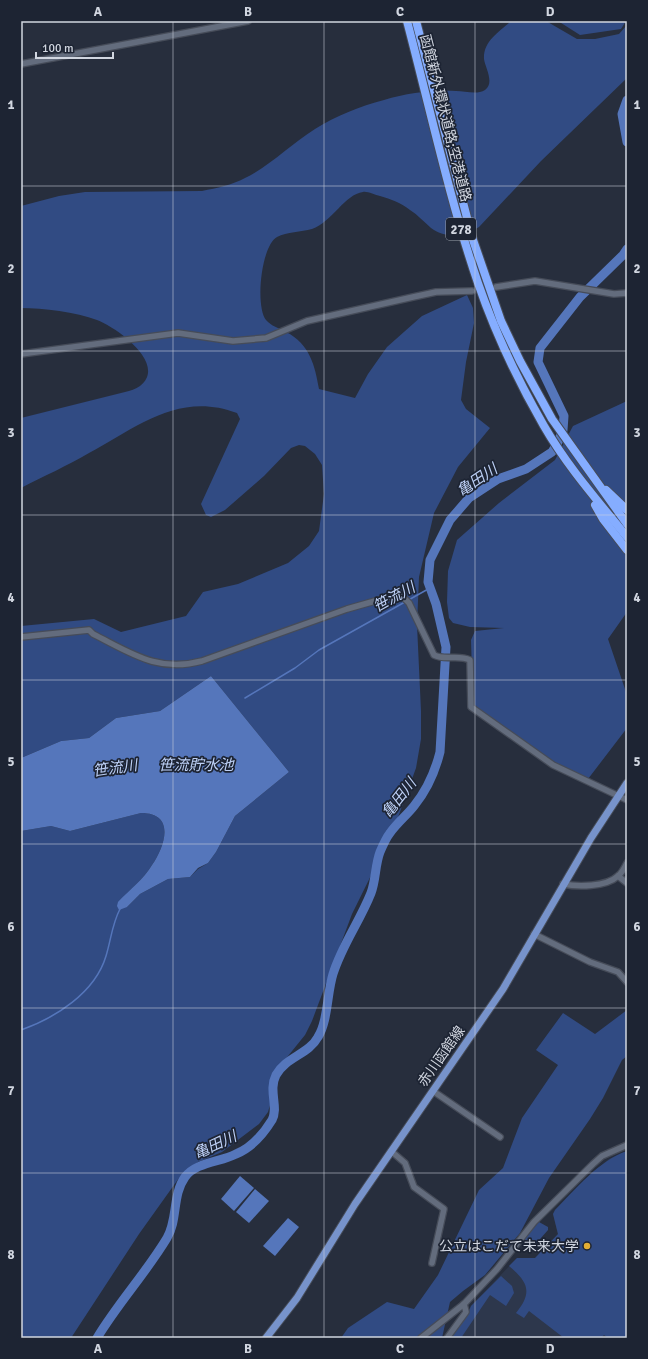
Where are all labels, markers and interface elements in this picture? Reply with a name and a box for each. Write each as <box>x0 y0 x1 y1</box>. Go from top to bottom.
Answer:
text: A <box>94 4 103 20</box>
text: B <box>244 4 252 20</box>
text: C <box>396 4 404 20</box>
text: D <box>546 4 555 20</box>
street label: 函館新外環状道路;空港道路 <box>416 33 475 204</box>
scale bar <box>36 34 113 60</box>
text: 100 m <box>42 41 74 56</box>
text: 1 <box>7 97 15 113</box>
text: 1 <box>633 97 641 113</box>
road number: 278 <box>446 218 476 240</box>
text: 2 <box>7 261 15 277</box>
text: 2 <box>633 261 641 277</box>
text: 3 <box>7 425 15 441</box>
text: 3 <box>633 425 641 441</box>
water label: 亀田川 <box>453 459 502 500</box>
water label: 笹流川 <box>370 577 420 616</box>
text: 4 <box>7 590 15 606</box>
text: 4 <box>633 590 641 606</box>
text: 5 <box>7 754 15 770</box>
text: 5 <box>633 754 641 770</box>
water label: 笹流川 <box>91 756 141 780</box>
water label: 笹流貯水池 <box>158 756 235 774</box>
water label: 亀田川 <box>378 773 421 821</box>
text: 6 <box>7 919 15 935</box>
text: 6 <box>633 919 641 935</box>
street label: 赤川函館線 <box>414 1023 468 1090</box>
text: 7 <box>7 1083 15 1099</box>
text: 7 <box>633 1083 641 1099</box>
water label: 亀田川 <box>191 1126 241 1163</box>
place label: 公立はこだて未来大学 <box>439 1238 579 1255</box>
marker: 公立はこだて未来大学 <box>582 1241 592 1251</box>
text: 8 <box>7 1247 15 1263</box>
text: 8 <box>633 1247 641 1263</box>
text: A <box>94 1341 103 1357</box>
text: B <box>244 1341 252 1357</box>
text: C <box>396 1341 404 1357</box>
text: D <box>546 1341 555 1357</box>

